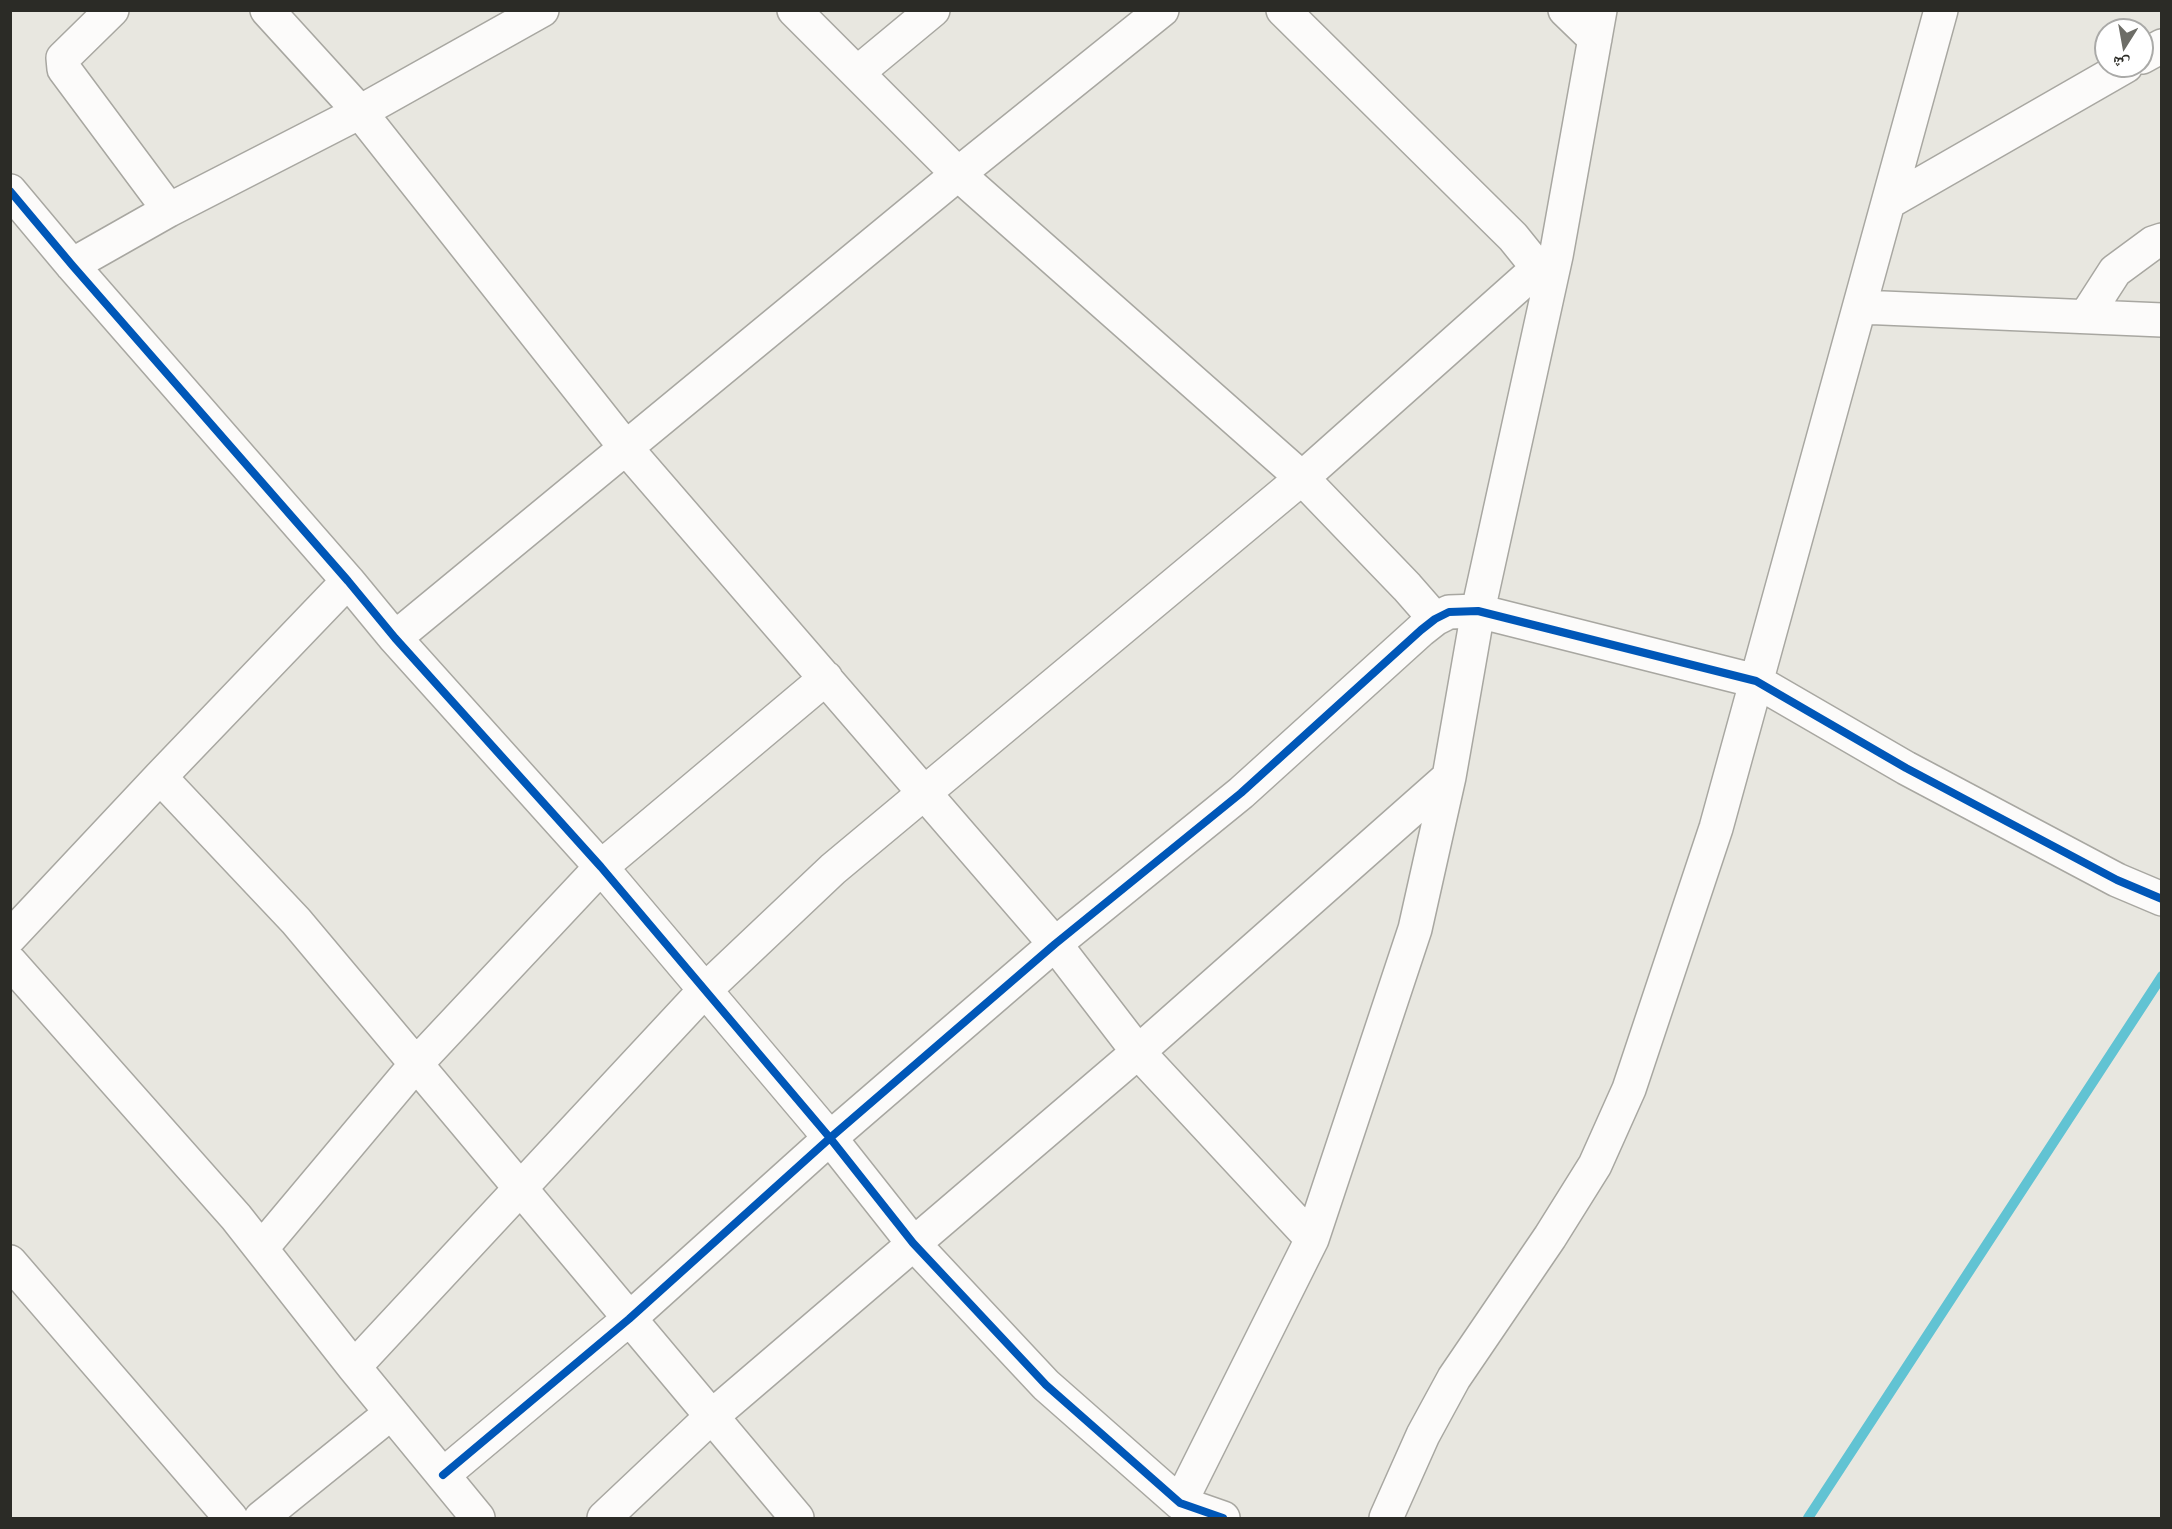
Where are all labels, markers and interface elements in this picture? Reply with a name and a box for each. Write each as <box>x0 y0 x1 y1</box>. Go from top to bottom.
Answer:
north arrow <box>2094 18 2154 78</box>
text: ش <box>2111 52 2131 75</box>

